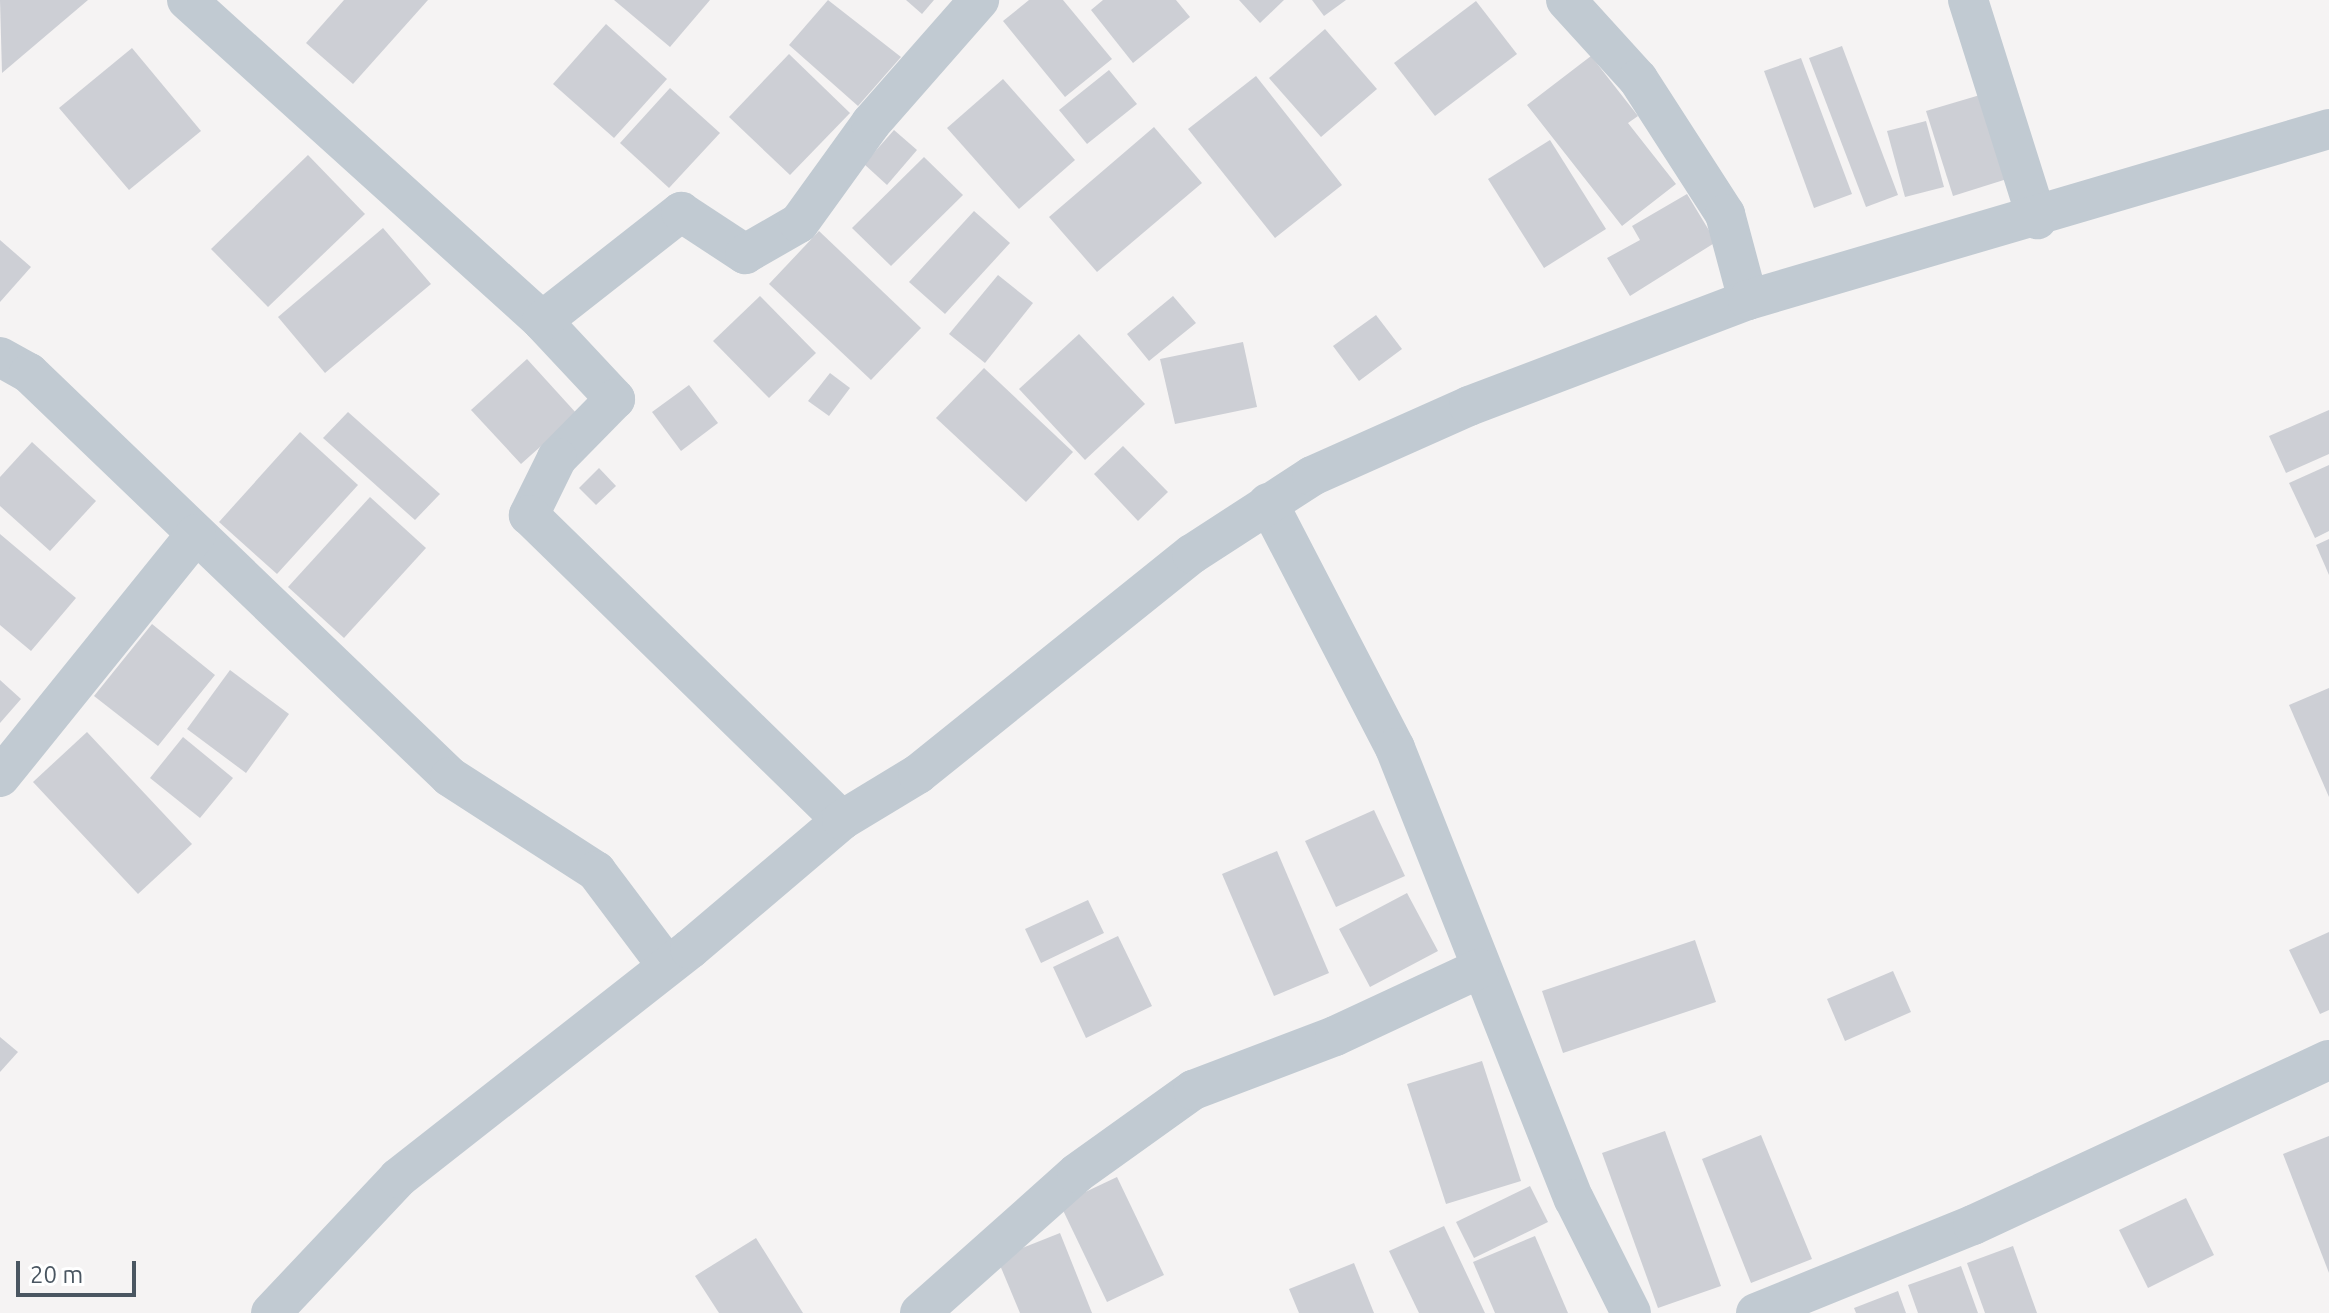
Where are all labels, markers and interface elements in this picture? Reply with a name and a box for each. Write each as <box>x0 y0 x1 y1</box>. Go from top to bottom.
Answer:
scale bar <box>20 1245 140 1295</box>
text: 20 m <box>30 1261 83 1288</box>

